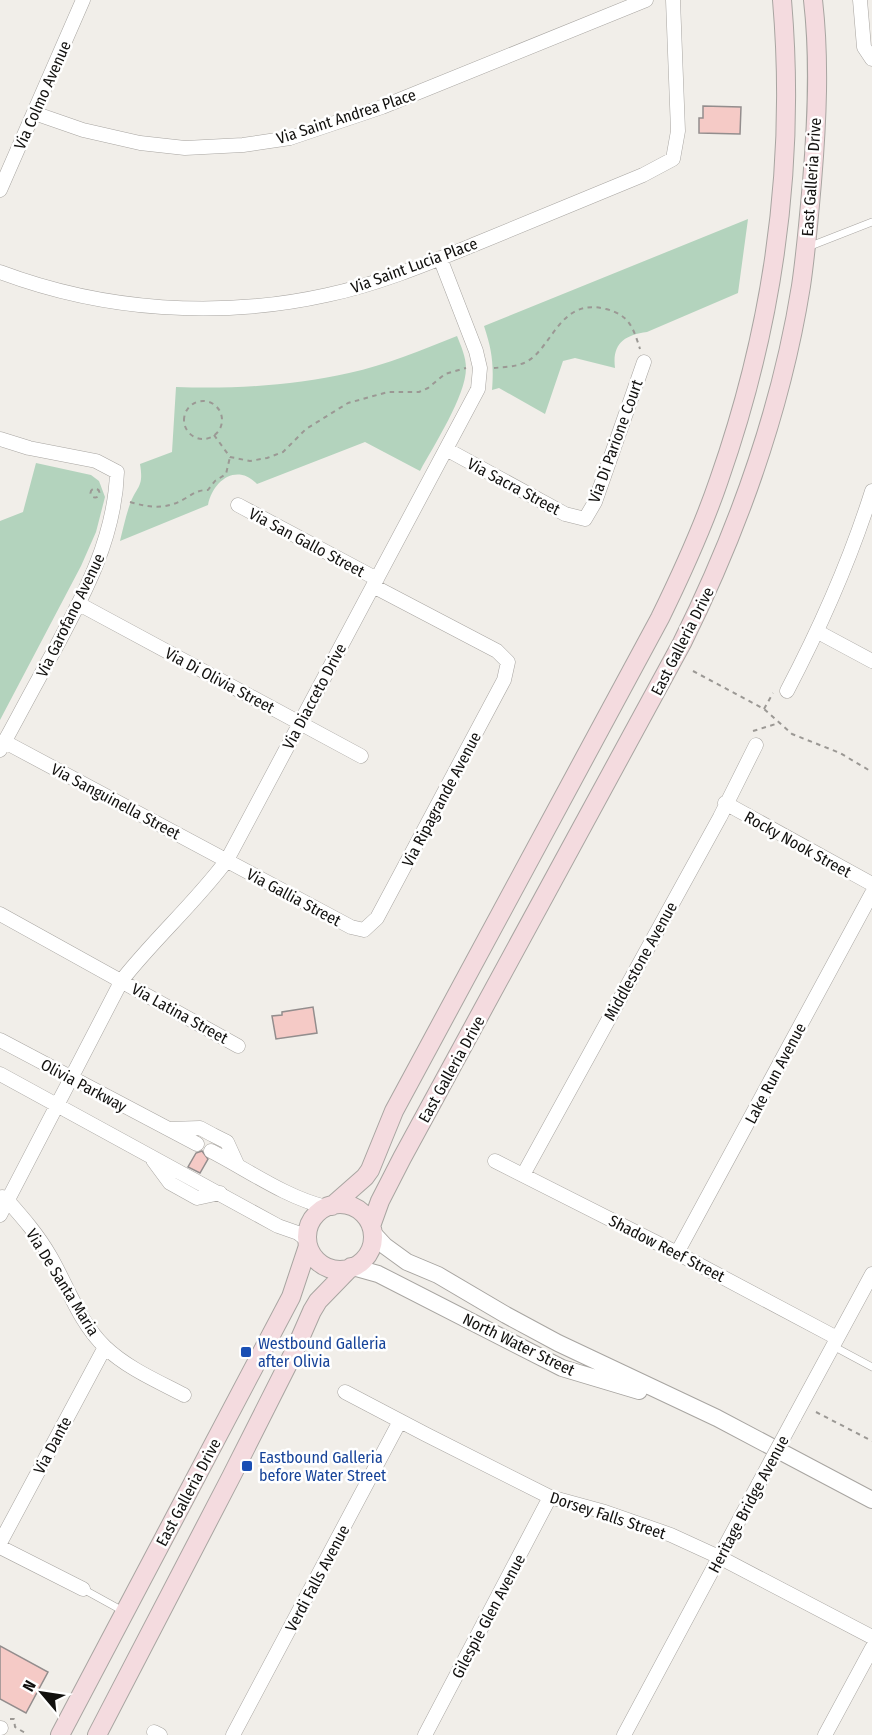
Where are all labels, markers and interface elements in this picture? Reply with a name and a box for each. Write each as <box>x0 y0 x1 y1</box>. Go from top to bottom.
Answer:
street label: Via Colmo Avenue <box>10 38 75 152</box>
street label: Via Saint Andrea Place <box>274 85 418 148</box>
street label: East Galleria Drive <box>798 117 825 237</box>
street label: Via Saint Lucia Place <box>348 234 480 297</box>
street label: Via Di Parione Court <box>584 376 647 505</box>
street label: Via Sacra Street <box>464 454 564 519</box>
street label: Via San Gallo Street <box>246 504 369 581</box>
street label: Via Garofano Avenue <box>32 550 109 680</box>
street label: East Galleria Drive <box>647 584 718 699</box>
street label: Via Diacceto Drive <box>279 640 350 752</box>
street label: Via Di Olivia Street <box>162 644 278 718</box>
street label: Via Ripagrande Avenue <box>398 729 485 870</box>
street label: Via Sanguinella Street <box>48 759 184 844</box>
street label: Rocky Nook Street <box>741 807 855 882</box>
street label: Via Gallia Street <box>243 865 345 931</box>
street label: Middlestone Avenue <box>600 898 681 1024</box>
street label: Via Latina Street <box>128 979 232 1048</box>
street label: East Galleria Drive <box>414 1012 489 1126</box>
street label: Lake Run Avenue <box>741 1020 810 1127</box>
street label: Olivia Parkway <box>38 1055 131 1116</box>
street label: Shadow Reef Street <box>606 1211 729 1286</box>
street label: Via De Santa Maria <box>22 1225 103 1339</box>
street label: North Water Street <box>460 1309 578 1380</box>
place label: Westbound Galleria after Olivia <box>258 1334 387 1371</box>
marker: Westbound Galleria after Olivia <box>239 1345 253 1359</box>
street label: Via Dante <box>29 1413 75 1477</box>
street label: Heritage Bridge Avenue <box>704 1432 793 1576</box>
street label: East Galleria Drive <box>152 1435 225 1549</box>
place label: Eastbound Galleria before Water Street <box>259 1448 387 1485</box>
marker: Eastbound Galleria before Water Street <box>240 1459 254 1473</box>
street label: Dorsey Falls Street <box>547 1488 669 1543</box>
street label: Verdi Falls Avenue <box>281 1522 354 1635</box>
street label: Gilespie Glen Avenue <box>448 1551 529 1682</box>
north arrow <box>12 1663 72 1723</box>
text: N <box>19 1677 40 1695</box>

